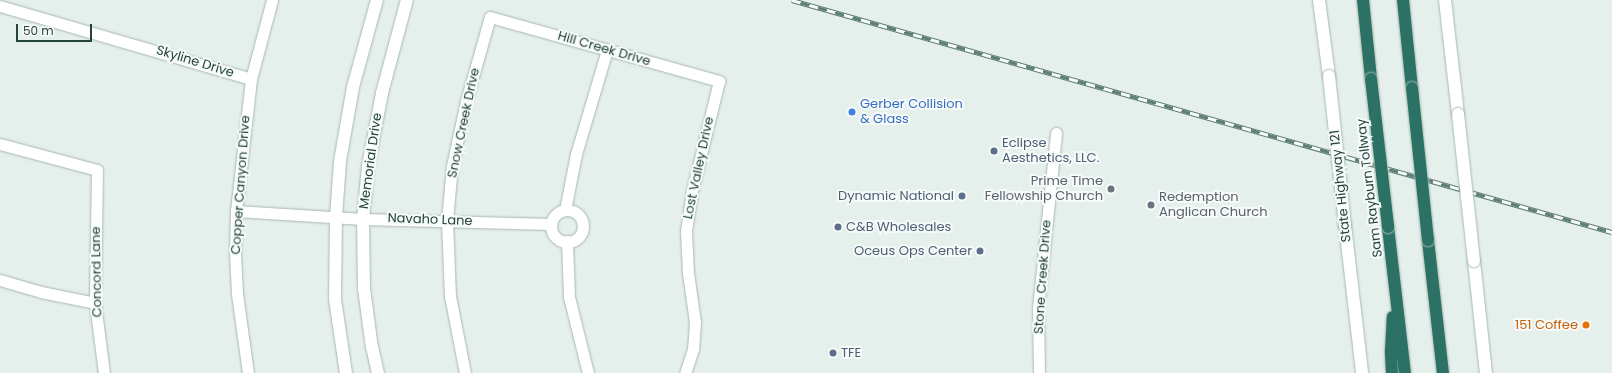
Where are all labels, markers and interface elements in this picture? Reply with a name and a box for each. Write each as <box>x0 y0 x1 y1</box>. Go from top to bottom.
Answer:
scale bar <box>18 16 94 42</box>
text: 50 m <box>23 22 54 39</box>
street label: Hill Creek Drive <box>556 28 652 70</box>
street label: Skyline Drive <box>154 43 236 81</box>
street label: Snow Creek Drive <box>445 67 483 179</box>
place label: Gerber Collision & Glass <box>860 97 963 128</box>
marker: Gerber Collision & Glass <box>847 107 857 117</box>
street label: Memorial Drive <box>357 112 385 210</box>
street label: Copper Canyon Drive <box>228 115 254 255</box>
street label: Lost Valley Drive <box>681 115 717 221</box>
street label: Sam Rayburn Tollway <box>1354 118 1386 258</box>
street label: State Highway 121 <box>1327 129 1355 243</box>
place label: Eclipse Aesthetics, LLC. <box>1002 136 1099 167</box>
marker: Eclipse Aesthetics, LLC. <box>989 146 999 156</box>
place label: Prime Time Fellowship Church <box>985 174 1103 205</box>
marker: Prime Time Fellowship Church <box>1106 184 1116 194</box>
place label: Dynamic National <box>838 188 954 204</box>
place label: Redemption Anglican Church <box>1159 190 1267 221</box>
marker: Dynamic National <box>957 191 967 201</box>
marker: Redemption Anglican Church <box>1146 200 1156 210</box>
street label: Navaho Lane <box>387 211 473 229</box>
place label: C&B Wholesales <box>846 219 951 235</box>
street label: Stone Creek Drive <box>1031 219 1055 335</box>
marker: C&B Wholesales <box>833 222 843 232</box>
street label: Concord Lane <box>88 226 106 318</box>
place label: Oceus Ops Center <box>854 243 972 259</box>
marker: Oceus Ops Center <box>975 246 985 256</box>
place label: 151 Coffee <box>1515 317 1578 333</box>
marker: 151 Coffee <box>1581 320 1591 330</box>
place label: TFE <box>841 345 861 361</box>
marker: TFE <box>828 348 838 358</box>

